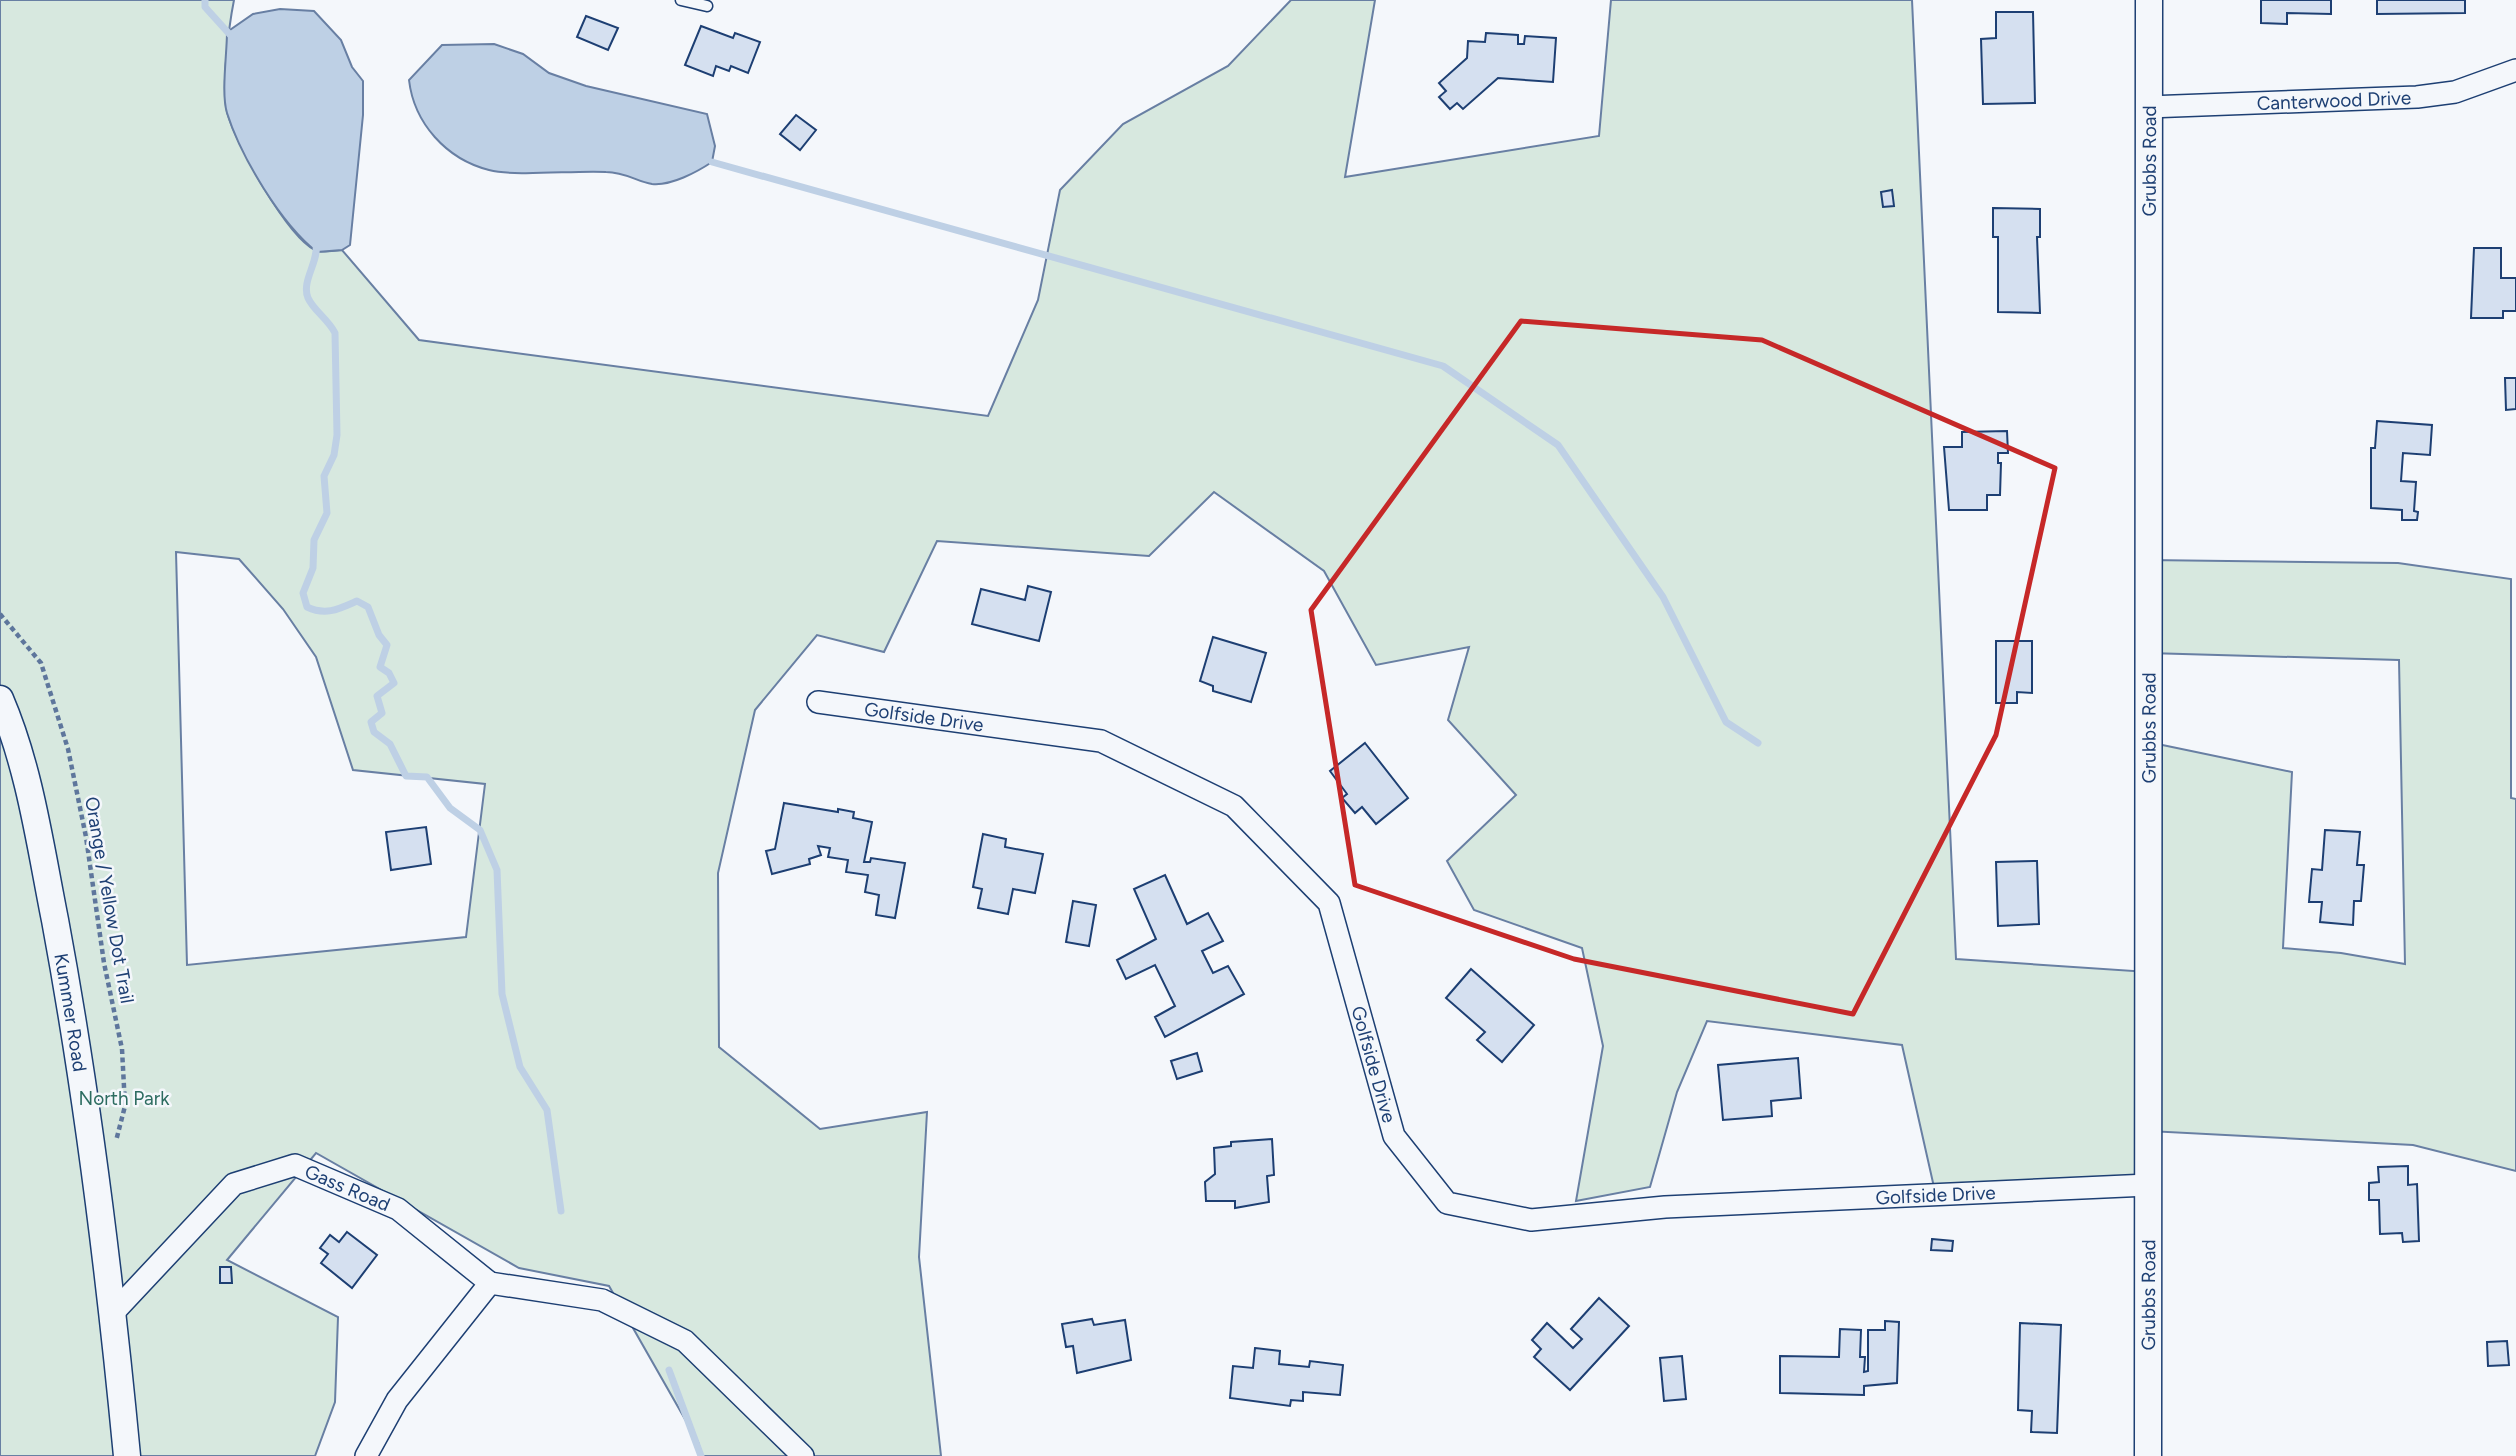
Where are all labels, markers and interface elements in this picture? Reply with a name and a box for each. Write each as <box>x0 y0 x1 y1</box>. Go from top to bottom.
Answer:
street label: Canterwood Drive <box>2256 86 2412 115</box>
street label: Grubbs Road <box>2138 105 2161 217</box>
street label: Grubbs Road <box>2137 672 2161 784</box>
street label: Golfside Drive <box>863 698 985 737</box>
street label: Orange / Yellow Dot Trail <box>80 795 139 1005</box>
street label: Kummer Road <box>49 951 91 1073</box>
street label: Golfside Drive <box>1346 1004 1401 1125</box>
park label: North Park <box>79 1087 170 1110</box>
street label: Gass Road <box>301 1160 394 1216</box>
street label: Golfside Drive <box>1875 1181 1996 1209</box>
street label: Grubbs Road <box>2137 1239 2160 1351</box>

